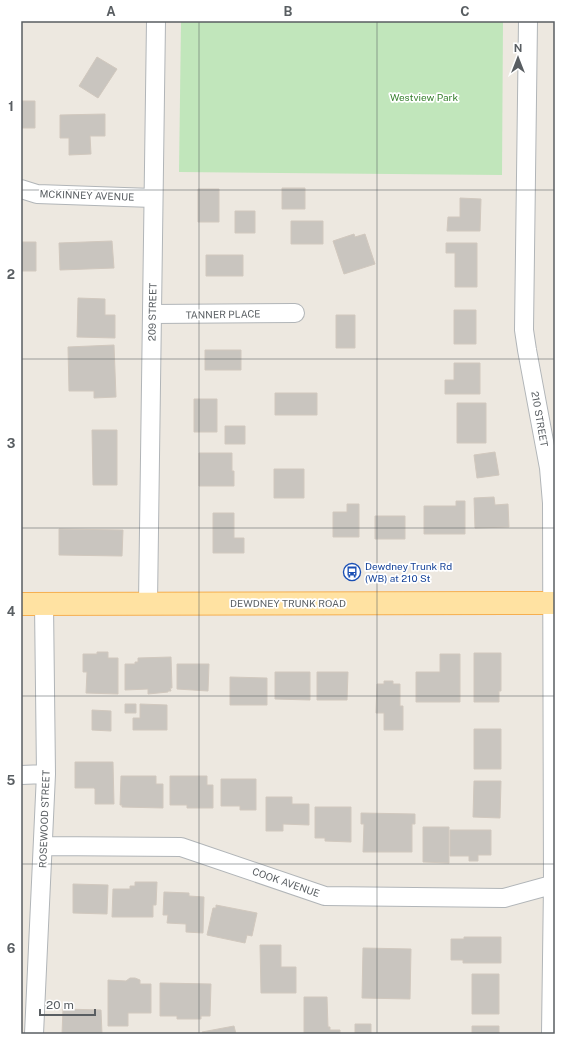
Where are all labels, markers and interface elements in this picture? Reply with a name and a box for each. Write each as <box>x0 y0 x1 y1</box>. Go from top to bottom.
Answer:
text: A <box>106 4 116 19</box>
text: B <box>284 4 293 19</box>
text: C <box>460 4 470 19</box>
north arrow <box>498 38 538 78</box>
text: N <box>514 42 522 54</box>
park label: Westview Park <box>390 91 458 103</box>
text: 1 <box>8 99 14 114</box>
street label: MCKINNEY AVENUE <box>39 187 135 203</box>
text: 2 <box>7 267 15 282</box>
street label: 209 STREET <box>145 283 159 341</box>
street label: TANNER PLACE <box>185 307 261 321</box>
street label: 210 STREET <box>529 390 551 448</box>
text: 3 <box>7 436 16 451</box>
place label: Dewdney Trunk Rd (WB) at 210 St <box>365 560 452 584</box>
bus stop icon: Dewdney Trunk Rd (WB) at 210 St <box>342 562 362 582</box>
street label: DEWDNEY TRUNK ROAD <box>230 597 346 609</box>
text: 4 <box>7 604 16 619</box>
street label: ROSEWOOD STREET <box>36 770 52 868</box>
text: 5 <box>7 773 16 788</box>
street label: COOK AVENUE <box>251 865 321 899</box>
text: 6 <box>7 941 16 956</box>
scale bar <box>40 991 95 1017</box>
text: 20 m <box>46 998 74 1012</box>

